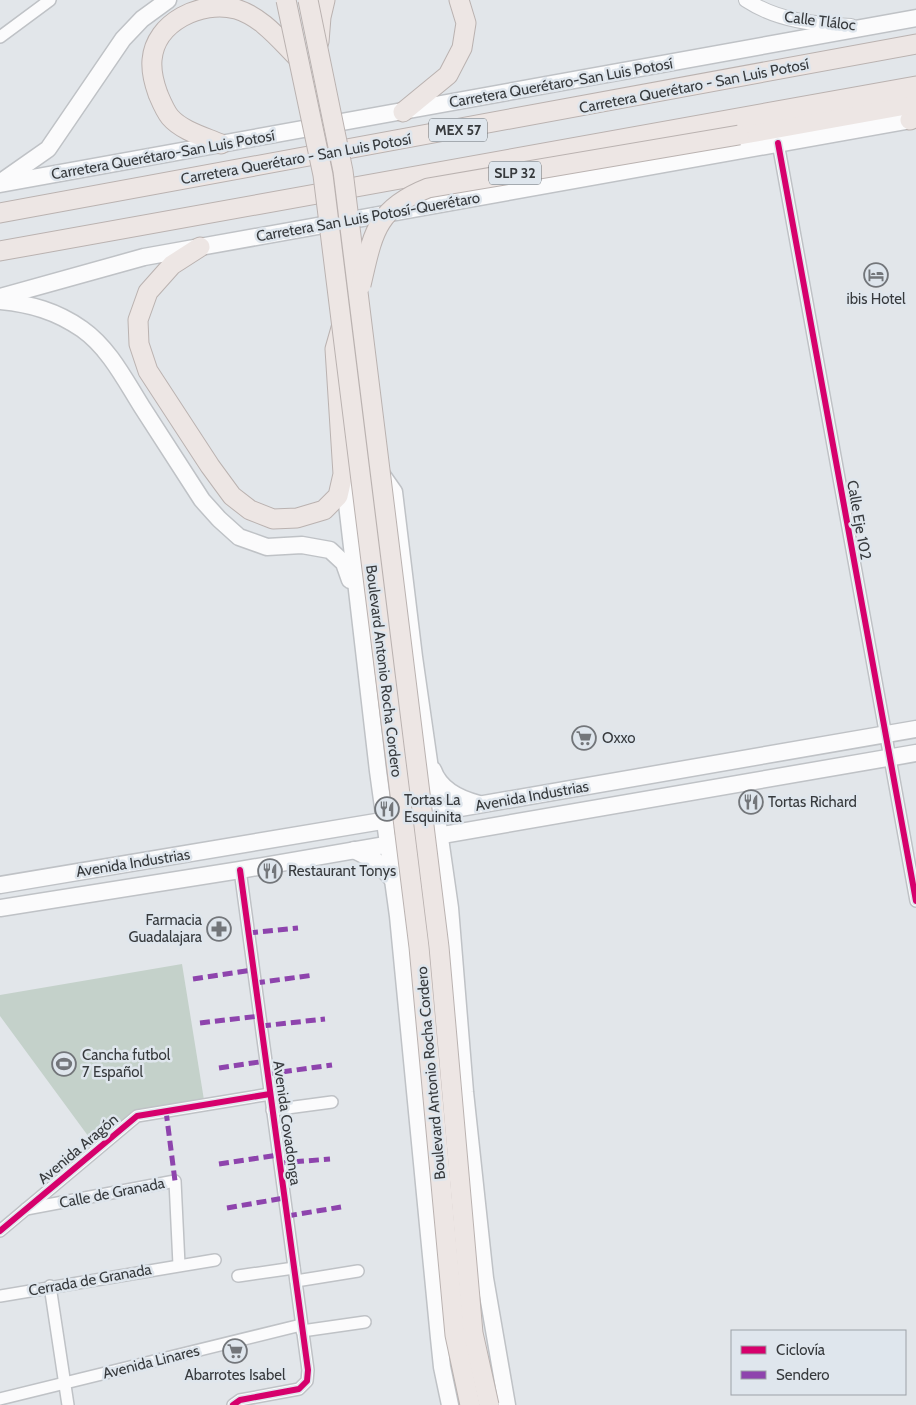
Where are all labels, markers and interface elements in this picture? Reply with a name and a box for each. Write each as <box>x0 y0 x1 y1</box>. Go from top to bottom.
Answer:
street label: Calle Tláloc <box>783 8 857 34</box>
street label: Carretera Querétaro-San Luis Potosí <box>448 54 674 112</box>
street label: Carretera Querétaro - San Luis Potosí <box>578 55 810 117</box>
road number: MEX 57 <box>429 118 487 142</box>
street label: Carretera Querétaro-San Luis Potosí <box>50 126 276 184</box>
street label: Carretera Querétaro - San Luis Potosí <box>179 130 413 188</box>
road number: SLP 32 <box>489 162 541 184</box>
street label: Carretera San Luis Potosí-Querétaro <box>255 188 481 246</box>
hotel icon: ibis Hotel <box>863 262 889 288</box>
place label: ibis Hotel <box>846 290 906 308</box>
street label: Calle Eje 102 <box>843 479 875 561</box>
street label: Boulevard Antonio Rocha Cordero <box>362 564 406 778</box>
supermarket icon: Oxxo <box>571 725 597 751</box>
place label: Oxxo <box>602 729 636 747</box>
street label: Avenida Industrias <box>474 777 590 815</box>
restaurant icon: Tortas Richard <box>738 789 764 815</box>
place label: Tortas La Esquinita <box>404 791 462 826</box>
place label: Tortas Richard <box>768 793 857 811</box>
restaurant icon: Tortas La Esquinita <box>374 796 400 822</box>
street label: Avenida Industrias <box>75 845 191 881</box>
restaurant icon: Restaurant Tonys <box>257 858 283 884</box>
place label: Restaurant Tonys <box>288 862 396 880</box>
place label: Farmacia Guadalajara <box>128 911 203 946</box>
pharmacy icon: Farmacia Guadalajara <box>206 916 232 942</box>
street label: Boulevard Antonio Rocha Cordero <box>413 966 449 1180</box>
place label: Cancha futbol 7 Español <box>82 1046 171 1081</box>
sports icon: Cancha futbol 7 Español <box>51 1051 77 1077</box>
street label: Avenida Covadonga <box>269 1060 305 1187</box>
street label: Avenida Aragón <box>34 1110 122 1188</box>
street label: Calle de Granada <box>58 1174 167 1212</box>
street label: Cerrada de Granada <box>27 1260 154 1300</box>
legend <box>731 1330 906 1395</box>
supermarket icon: Abarrotes Isabel <box>222 1338 248 1364</box>
street label: Avenida Linares <box>101 1341 201 1383</box>
text: Ciclovía <box>776 1341 826 1359</box>
place label: Abarrotes Isabel <box>184 1366 286 1384</box>
text: Sendero <box>776 1366 830 1384</box>

